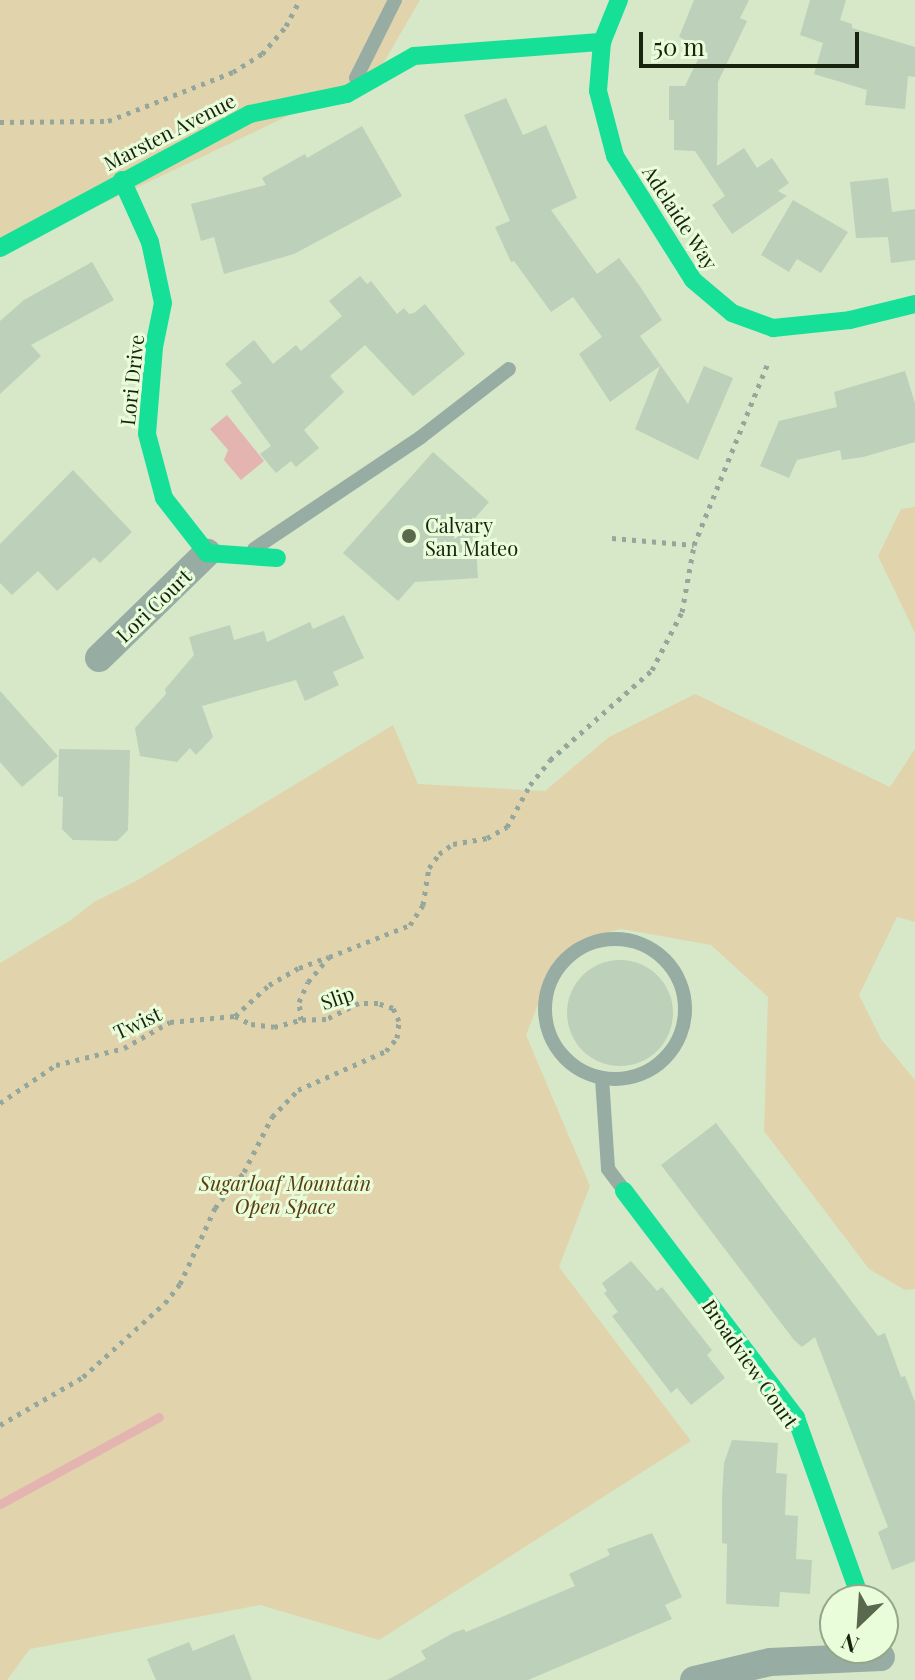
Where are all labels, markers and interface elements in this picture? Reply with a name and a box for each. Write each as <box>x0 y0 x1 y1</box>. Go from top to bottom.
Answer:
scale bar <box>643 16 863 66</box>
text: 50 m <box>653 30 705 62</box>
street label: Marsten Avenue <box>99 87 239 175</box>
street label: Adelaide Way <box>638 160 724 274</box>
street label: Lori Drive <box>114 333 148 427</box>
place label: Calvary San Mateo <box>425 512 518 559</box>
marker: Calvary San Mateo <box>400 527 418 545</box>
street label: Lori Court <box>111 563 195 647</box>
street label: Slip <box>317 980 357 1014</box>
street label: Twist <box>109 1001 165 1043</box>
park label: Sugarloaf Mountain Open Space <box>199 1171 371 1218</box>
street label: Broadview Court <box>698 1294 804 1432</box>
north arrow <box>819 1584 899 1664</box>
text: N <box>836 1627 863 1661</box>

